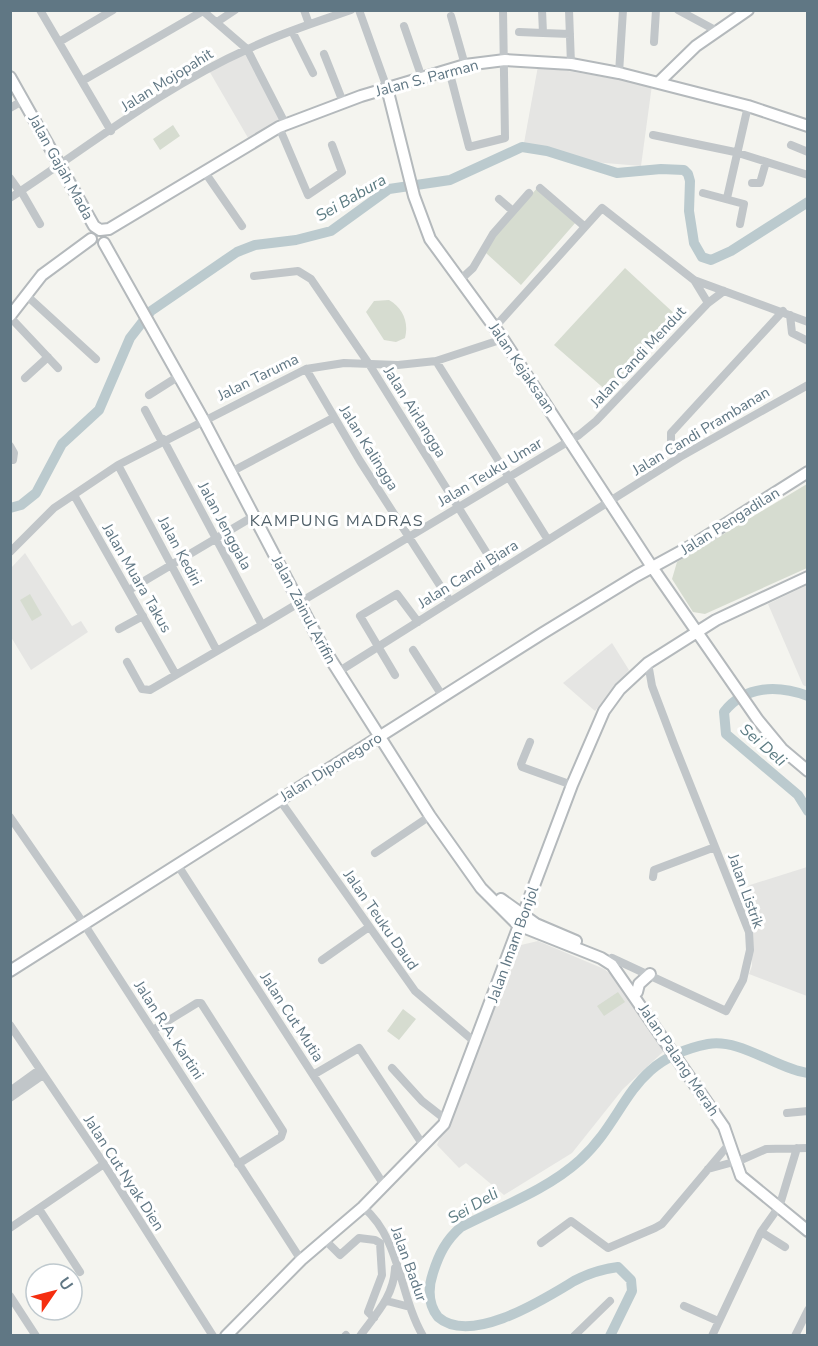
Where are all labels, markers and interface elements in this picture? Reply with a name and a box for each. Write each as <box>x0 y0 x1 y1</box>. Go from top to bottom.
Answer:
street label: Jalan Mojopahit <box>117 43 217 117</box>
street label: Jalan S. Parman <box>372 55 481 102</box>
street label: Jalan Gajah Mada <box>23 110 98 223</box>
water label: Sei Babura <box>312 169 390 227</box>
street label: Jalan Candi Mendut <box>585 301 691 413</box>
street label: Jalan Kejaksaan <box>484 318 560 417</box>
street label: Jalan Taruma <box>213 349 302 406</box>
street label: Jalan Airlangga <box>378 362 451 461</box>
street label: Jalan Candi Prambanan <box>628 382 773 481</box>
street label: Jalan Kalingga <box>334 401 403 494</box>
street label: Jalan Teuku Umar <box>433 433 547 512</box>
street label: Jalan Jenggala <box>193 478 257 573</box>
street label: Jalan Pengadilan <box>676 483 783 560</box>
district label: KAMPUNG MADRAS <box>250 510 424 532</box>
street label: Jalan Kediri <box>153 512 207 589</box>
street label: Jalan Muara Takus <box>97 519 176 636</box>
street label: Jalan Candi Biara <box>413 535 522 613</box>
street label: Jalan Zainul Arifin <box>267 552 341 668</box>
water label: Sei Deli <box>735 719 791 772</box>
street label: Jalan Diponegoro <box>275 728 386 807</box>
street label: Jalan Listrik <box>723 850 769 932</box>
street label: Jalan Teuku Daud <box>338 865 423 974</box>
street label: Jalan Imam Bonjol <box>482 883 543 1006</box>
street label: Jalan Cut Mutia <box>255 968 328 1066</box>
street label: Jalan R.A. Kartini <box>129 976 208 1083</box>
street label: Jalan Palang Merah <box>634 999 724 1120</box>
street label: Jalan Cut Nyak Dien <box>79 1110 169 1235</box>
water label: Sei Deli <box>444 1183 503 1229</box>
street label: Jalan Badur <box>386 1223 432 1305</box>
north arrow <box>24 1262 84 1322</box>
text: U <box>53 1273 78 1295</box>

